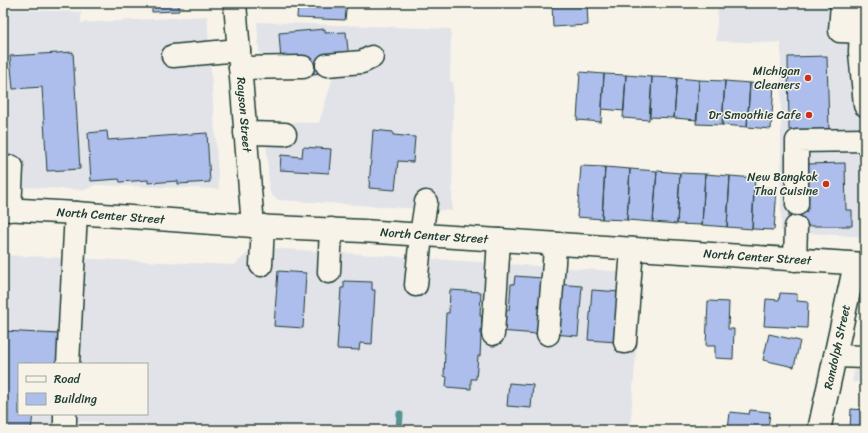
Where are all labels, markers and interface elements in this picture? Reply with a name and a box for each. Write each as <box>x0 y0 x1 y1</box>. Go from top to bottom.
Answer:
place label: Michigan Cleaners <box>753 60 801 96</box>
marker: Michigan Cleaners <box>803 73 813 83</box>
street label: Rayson Street <box>230 76 258 154</box>
place label: Dr Smoothie Cafe <box>709 104 801 126</box>
marker: Dr Smoothie Cafe <box>804 110 814 120</box>
place label: New Bangkok Thai Cuisine <box>747 166 819 202</box>
marker: New Bangkok Thai Cuisine <box>821 179 831 189</box>
street label: North Center Street <box>56 201 167 231</box>
street label: North Center Street <box>379 221 490 250</box>
street label: North Center Street <box>703 242 813 272</box>
street label: Randolph Street <box>817 302 857 391</box>
legend <box>18 363 148 415</box>
text: Road <box>54 368 81 390</box>
text: Building <box>54 388 97 410</box>

